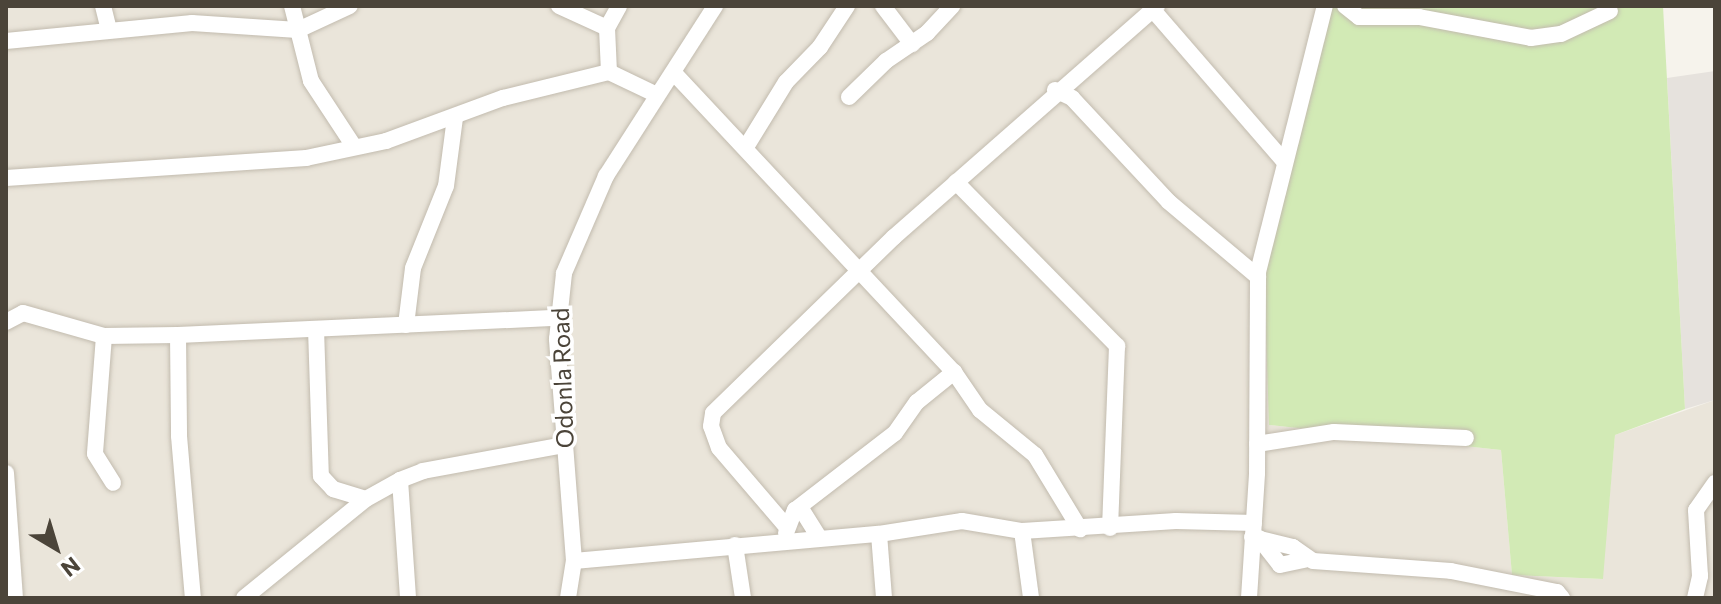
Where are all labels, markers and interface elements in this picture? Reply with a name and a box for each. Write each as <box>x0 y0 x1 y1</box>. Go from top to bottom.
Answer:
street label: Odonla Road <box>545 307 579 449</box>
north arrow <box>16 508 96 588</box>
text: N <box>56 552 86 583</box>

